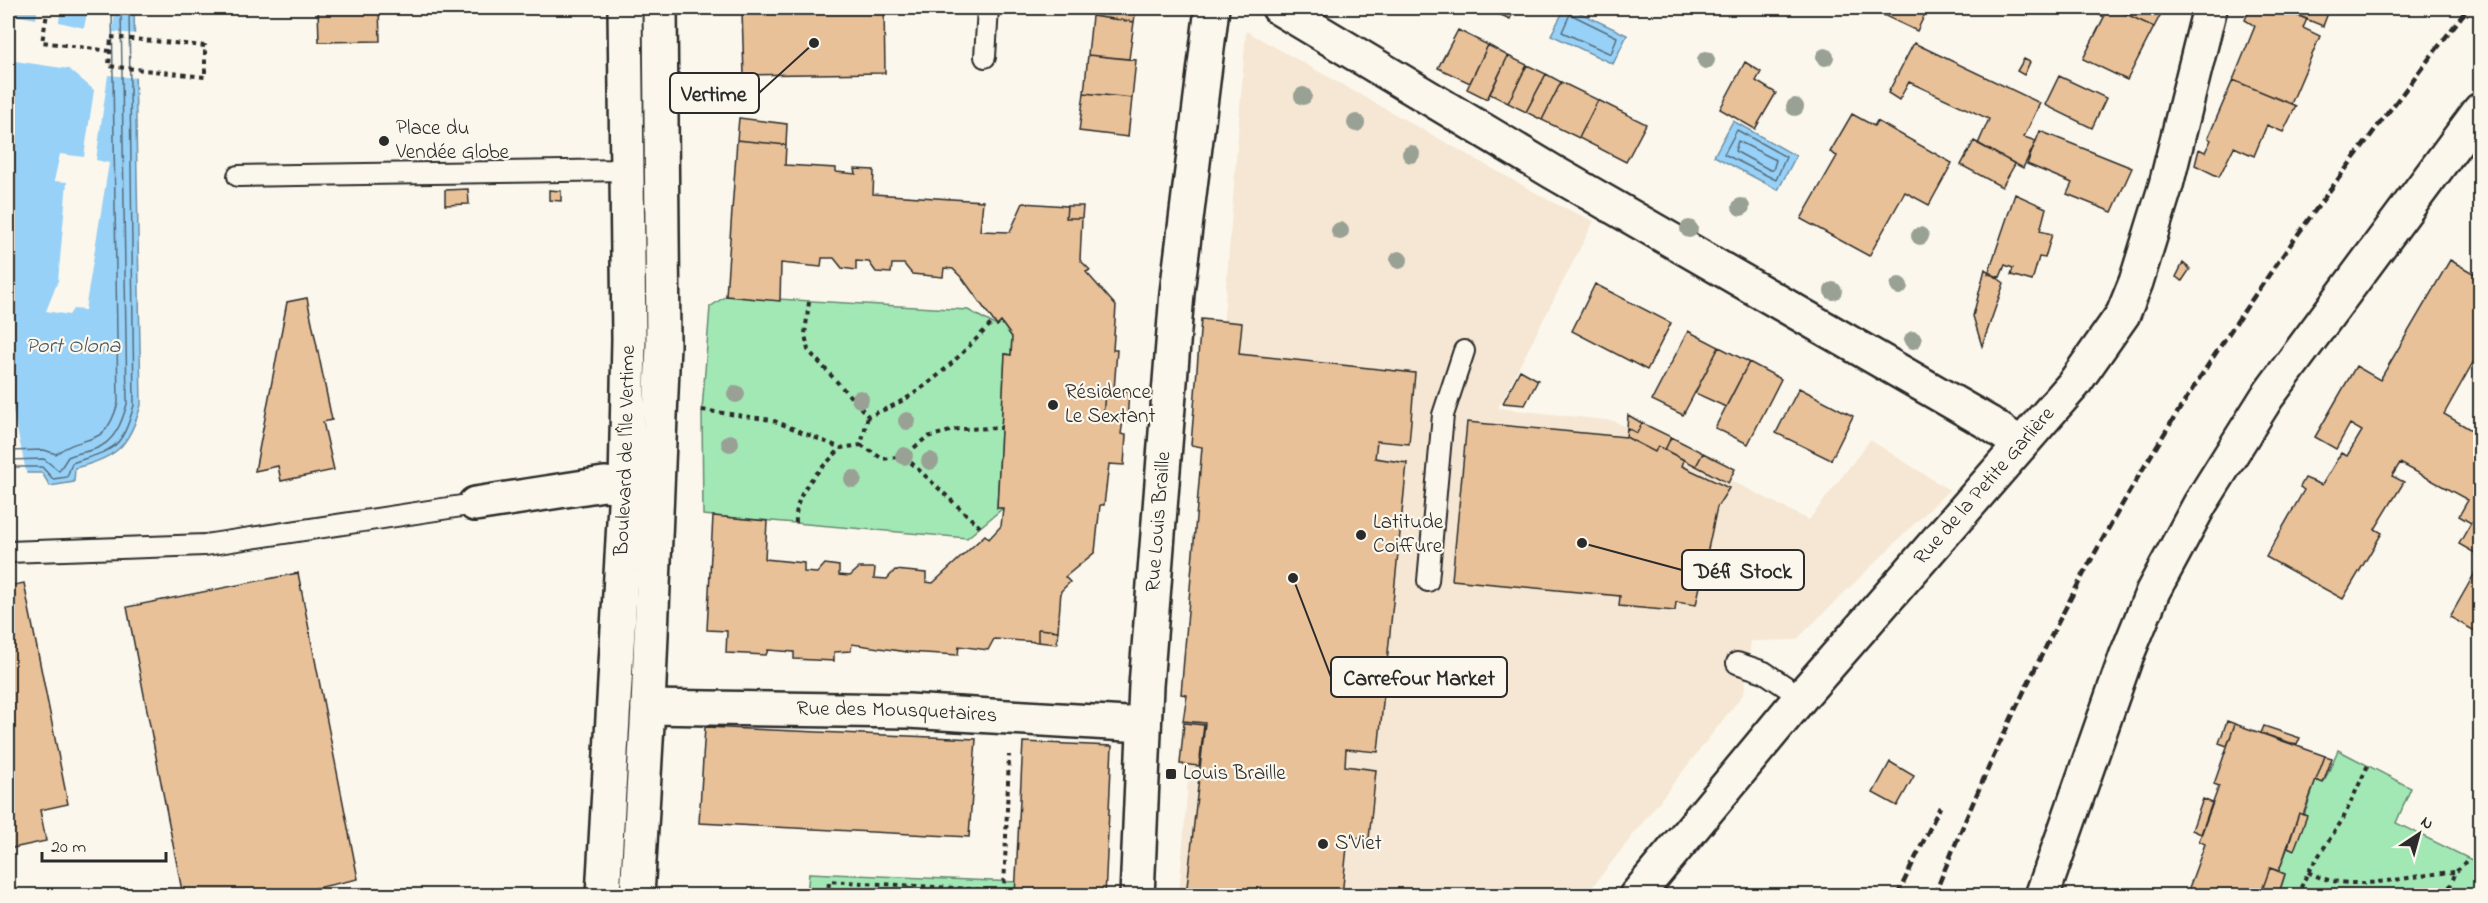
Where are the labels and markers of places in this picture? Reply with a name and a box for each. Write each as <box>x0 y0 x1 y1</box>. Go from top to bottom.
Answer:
callout: Vertime <box>670 73 759 113</box>
place label: Place du Vendée Globe <box>395 114 510 168</box>
marker: Place du Vendée Globe <box>377 134 391 148</box>
place label: Résidence Le Sextant <box>1065 378 1156 432</box>
marker: Résidence Le Sextant <box>1046 398 1060 412</box>
place label: Latitude Coiffure <box>1373 508 1444 562</box>
marker: Latitude Coiffure <box>1354 528 1368 542</box>
callout: Défi Stock <box>1682 550 1804 590</box>
callout: Carrefour Market <box>1331 657 1507 697</box>
place label: Louis Braille <box>1183 759 1286 789</box>
marker: Louis Braille <box>1164 767 1178 781</box>
place label: S‘Viet <box>1335 829 1382 859</box>
marker: S‘Viet <box>1316 837 1330 851</box>

